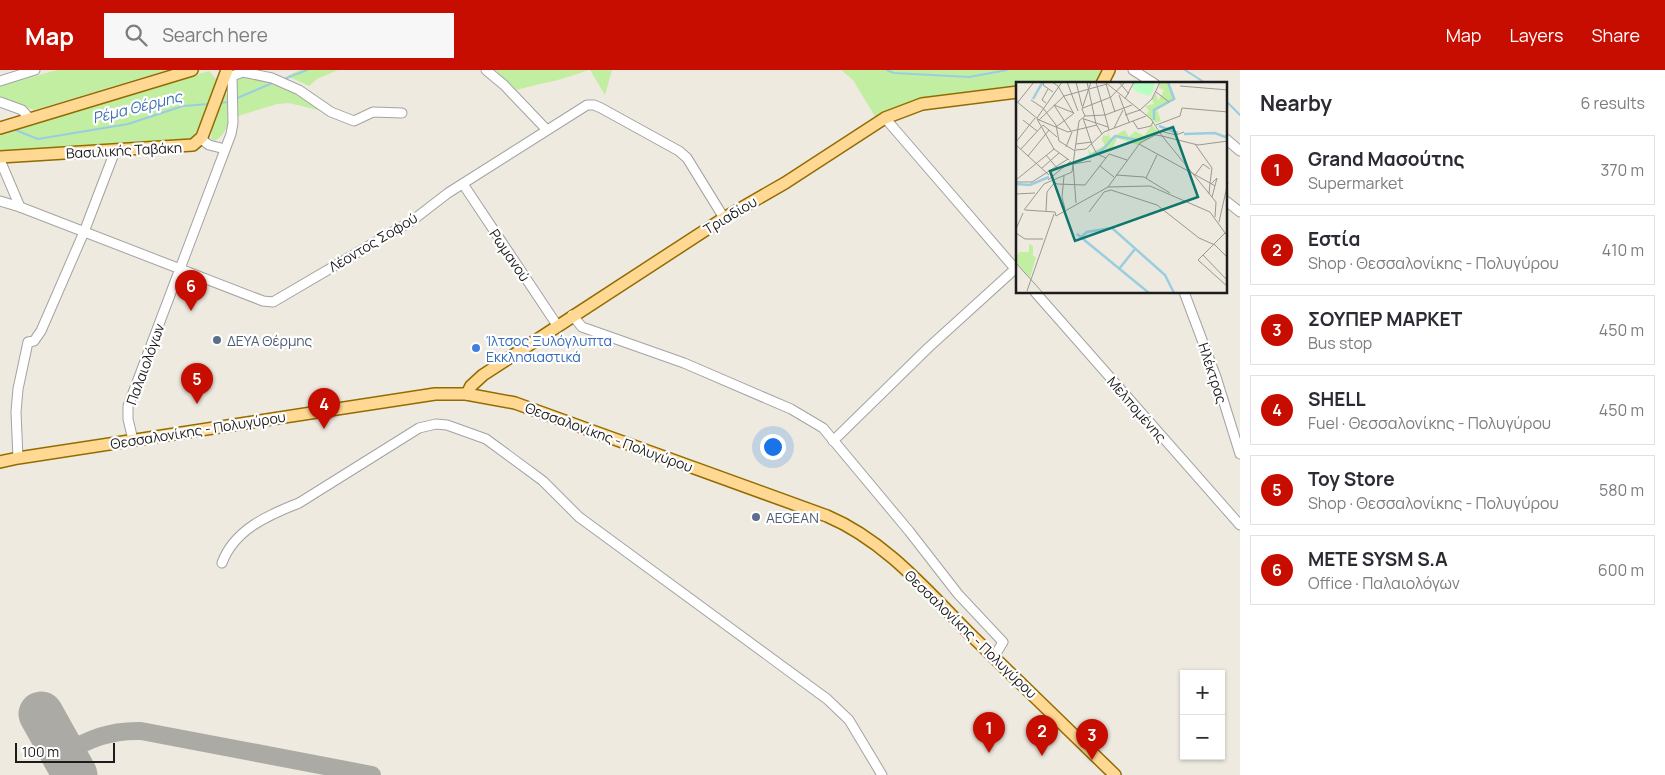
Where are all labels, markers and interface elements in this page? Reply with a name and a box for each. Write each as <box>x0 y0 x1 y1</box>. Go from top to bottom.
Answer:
search box <box>104 13 454 58</box>
text: Map <box>25 19 74 52</box>
icon: search <box>122 21 150 49</box>
text: Search here <box>162 22 268 48</box>
text: Map <box>1446 23 1481 47</box>
text: Layers <box>1509 23 1563 47</box>
text: Share <box>1591 23 1640 47</box>
inset map <box>1016 82 1228 294</box>
water label: Ρέμα Θέρμης <box>90 85 186 128</box>
text: Nearby <box>1260 89 1332 117</box>
text: 6 results <box>1580 92 1645 114</box>
street label: Βασιλικής Ταβάκη <box>65 137 183 163</box>
text: Grand Μασούτης <box>1308 146 1464 172</box>
text: 1 <box>1273 159 1281 181</box>
text: 370 m <box>1601 159 1644 181</box>
text: Supermarket <box>1308 172 1404 194</box>
street label: Τριαδίου <box>700 192 760 238</box>
street label: Λέοντος Σοφού <box>325 208 421 276</box>
street label: Ρωμανού <box>485 225 535 285</box>
text: Εστία <box>1308 226 1360 252</box>
text: 2 <box>1272 239 1282 261</box>
text: 410 m <box>1602 239 1644 261</box>
text: Shop · Θεσσαλονίκης - Πολυγύρου <box>1308 252 1559 274</box>
pin: 6 <box>175 270 207 311</box>
text: ΣΟΥΠΕΡ ΜΑΡΚΕΤ <box>1308 306 1462 332</box>
text: 3 <box>1272 319 1282 341</box>
text: 450 m <box>1599 319 1644 341</box>
street label: Παλαιολόγων <box>121 321 169 407</box>
place label: ΔΕΥΑ Θέρμης <box>227 331 313 350</box>
place label: Ίλτσος Ξυλόγλυπτα Εκκλησιαστικά <box>486 331 612 366</box>
text: Bus stop <box>1308 332 1372 354</box>
marker: ΔΕΥΑ Θέρμης <box>211 334 223 346</box>
street label: Ηλέκτρας <box>1194 340 1232 406</box>
marker: Ίλτσος Ξυλόγλυπτα Εκκλησιαστικά <box>470 342 482 354</box>
pin: 5 <box>181 363 213 404</box>
street label: Μελπομένης <box>1103 372 1171 446</box>
text: SHELL <box>1308 386 1366 412</box>
pin: 4 <box>308 388 340 429</box>
street label: Θεσσαλονίκης - Πολυγύρου <box>523 398 695 476</box>
text: 4 <box>1272 399 1282 421</box>
text: 450 m <box>1599 399 1644 421</box>
street label: Θεσσαλονίκης - Πολυγύρου <box>109 407 287 453</box>
text: Fuel · Θεσσαλονίκης - Πολυγύρου <box>1308 412 1551 434</box>
your location <box>760 434 786 460</box>
text: Toy Store <box>1308 466 1395 492</box>
text: 5 <box>1272 479 1282 501</box>
text: 580 m <box>1599 479 1644 501</box>
text: Shop · Θεσσαλονίκης - Πολυγύρου <box>1308 492 1559 514</box>
place label: AEGEAN <box>766 508 819 527</box>
marker: AEGEAN <box>750 511 762 523</box>
text: METE SYSM S.A <box>1308 546 1448 572</box>
text: 6 <box>1272 559 1282 581</box>
text: 600 m <box>1598 559 1644 581</box>
street label: Θεσσαλονίκης - Πολυγύρου <box>901 566 1041 702</box>
text: Office · Παλαιολόγων <box>1308 572 1460 594</box>
map controls <box>1180 670 1225 760</box>
button: + <box>1180 670 1225 715</box>
pin: 1 <box>973 712 1005 753</box>
pin: 2 <box>1026 715 1058 756</box>
button: − <box>1180 715 1225 760</box>
pin: 3 <box>1076 719 1108 760</box>
scale bar <box>15 740 115 763</box>
text: 100 m <box>22 742 59 761</box>

